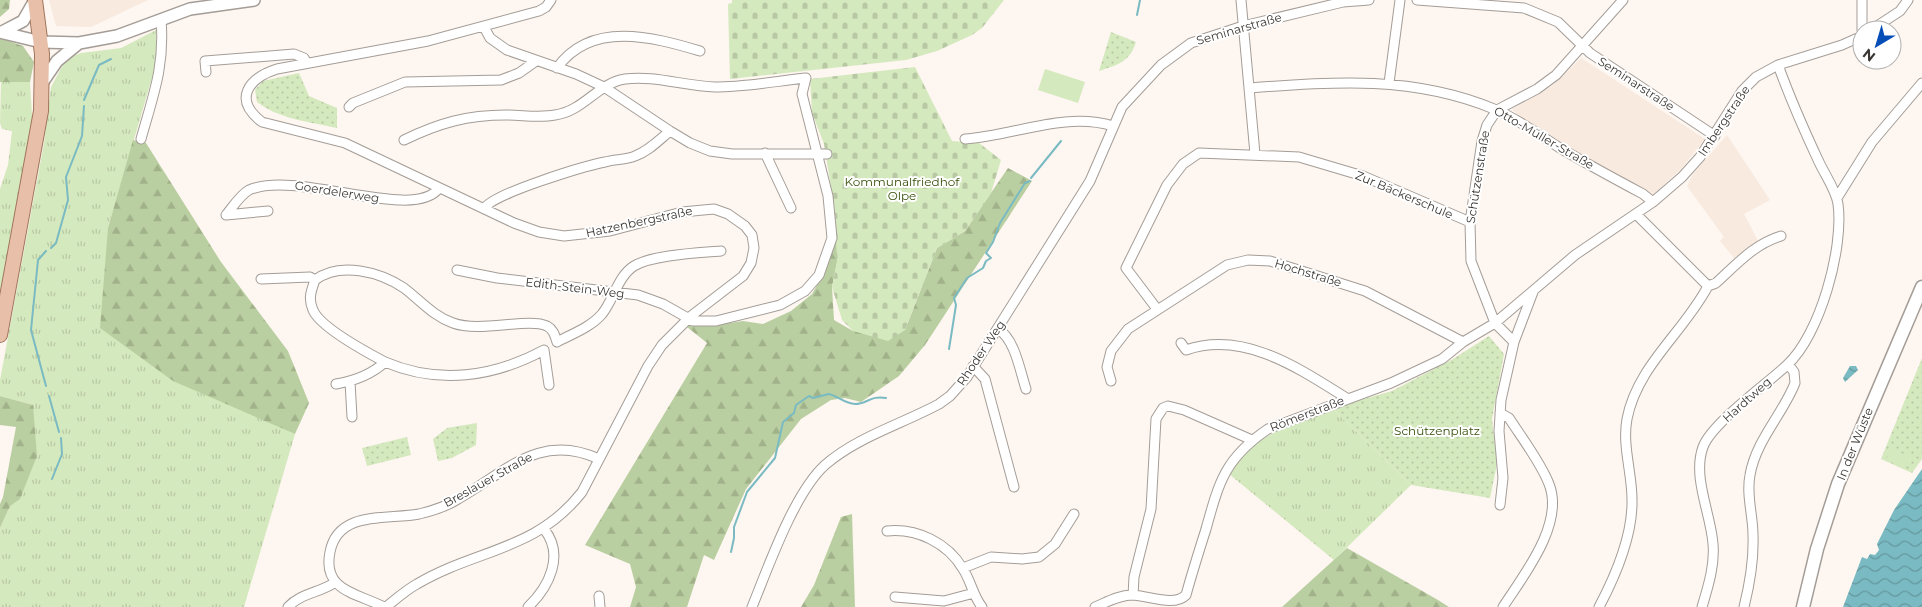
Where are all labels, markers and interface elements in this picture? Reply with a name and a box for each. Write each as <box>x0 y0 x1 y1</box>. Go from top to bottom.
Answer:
street label: Seminarstraße <box>1195 9 1283 48</box>
north arrow <box>1852 20 1902 70</box>
text: N <box>1859 45 1879 66</box>
street label: Seminarstraße <box>1595 53 1677 114</box>
street label: Imbergstraße <box>1694 83 1753 159</box>
street label: Otto-Müller-Straße <box>1492 103 1597 172</box>
street label: Schützenstraße <box>1463 129 1492 224</box>
street label: Zur Bäckerschule <box>1353 167 1455 222</box>
park label: Kommunalfriedhof Olpe <box>845 174 960 203</box>
street label: Goerdelerweg <box>294 177 380 206</box>
street label: Hatzenbergstraße <box>584 203 694 240</box>
street label: Hochstraße <box>1273 255 1344 290</box>
street label: Edith-Stein-Weg <box>525 274 625 301</box>
street label: Rhoder Weg <box>953 317 1008 388</box>
street label: Hardtweg <box>1719 374 1774 425</box>
street label: Römerstraße <box>1268 392 1346 435</box>
street label: In der Wüste <box>1833 405 1876 482</box>
park label: Schützenplatz <box>1394 423 1480 438</box>
street label: Breslauer Straße <box>441 449 535 510</box>

